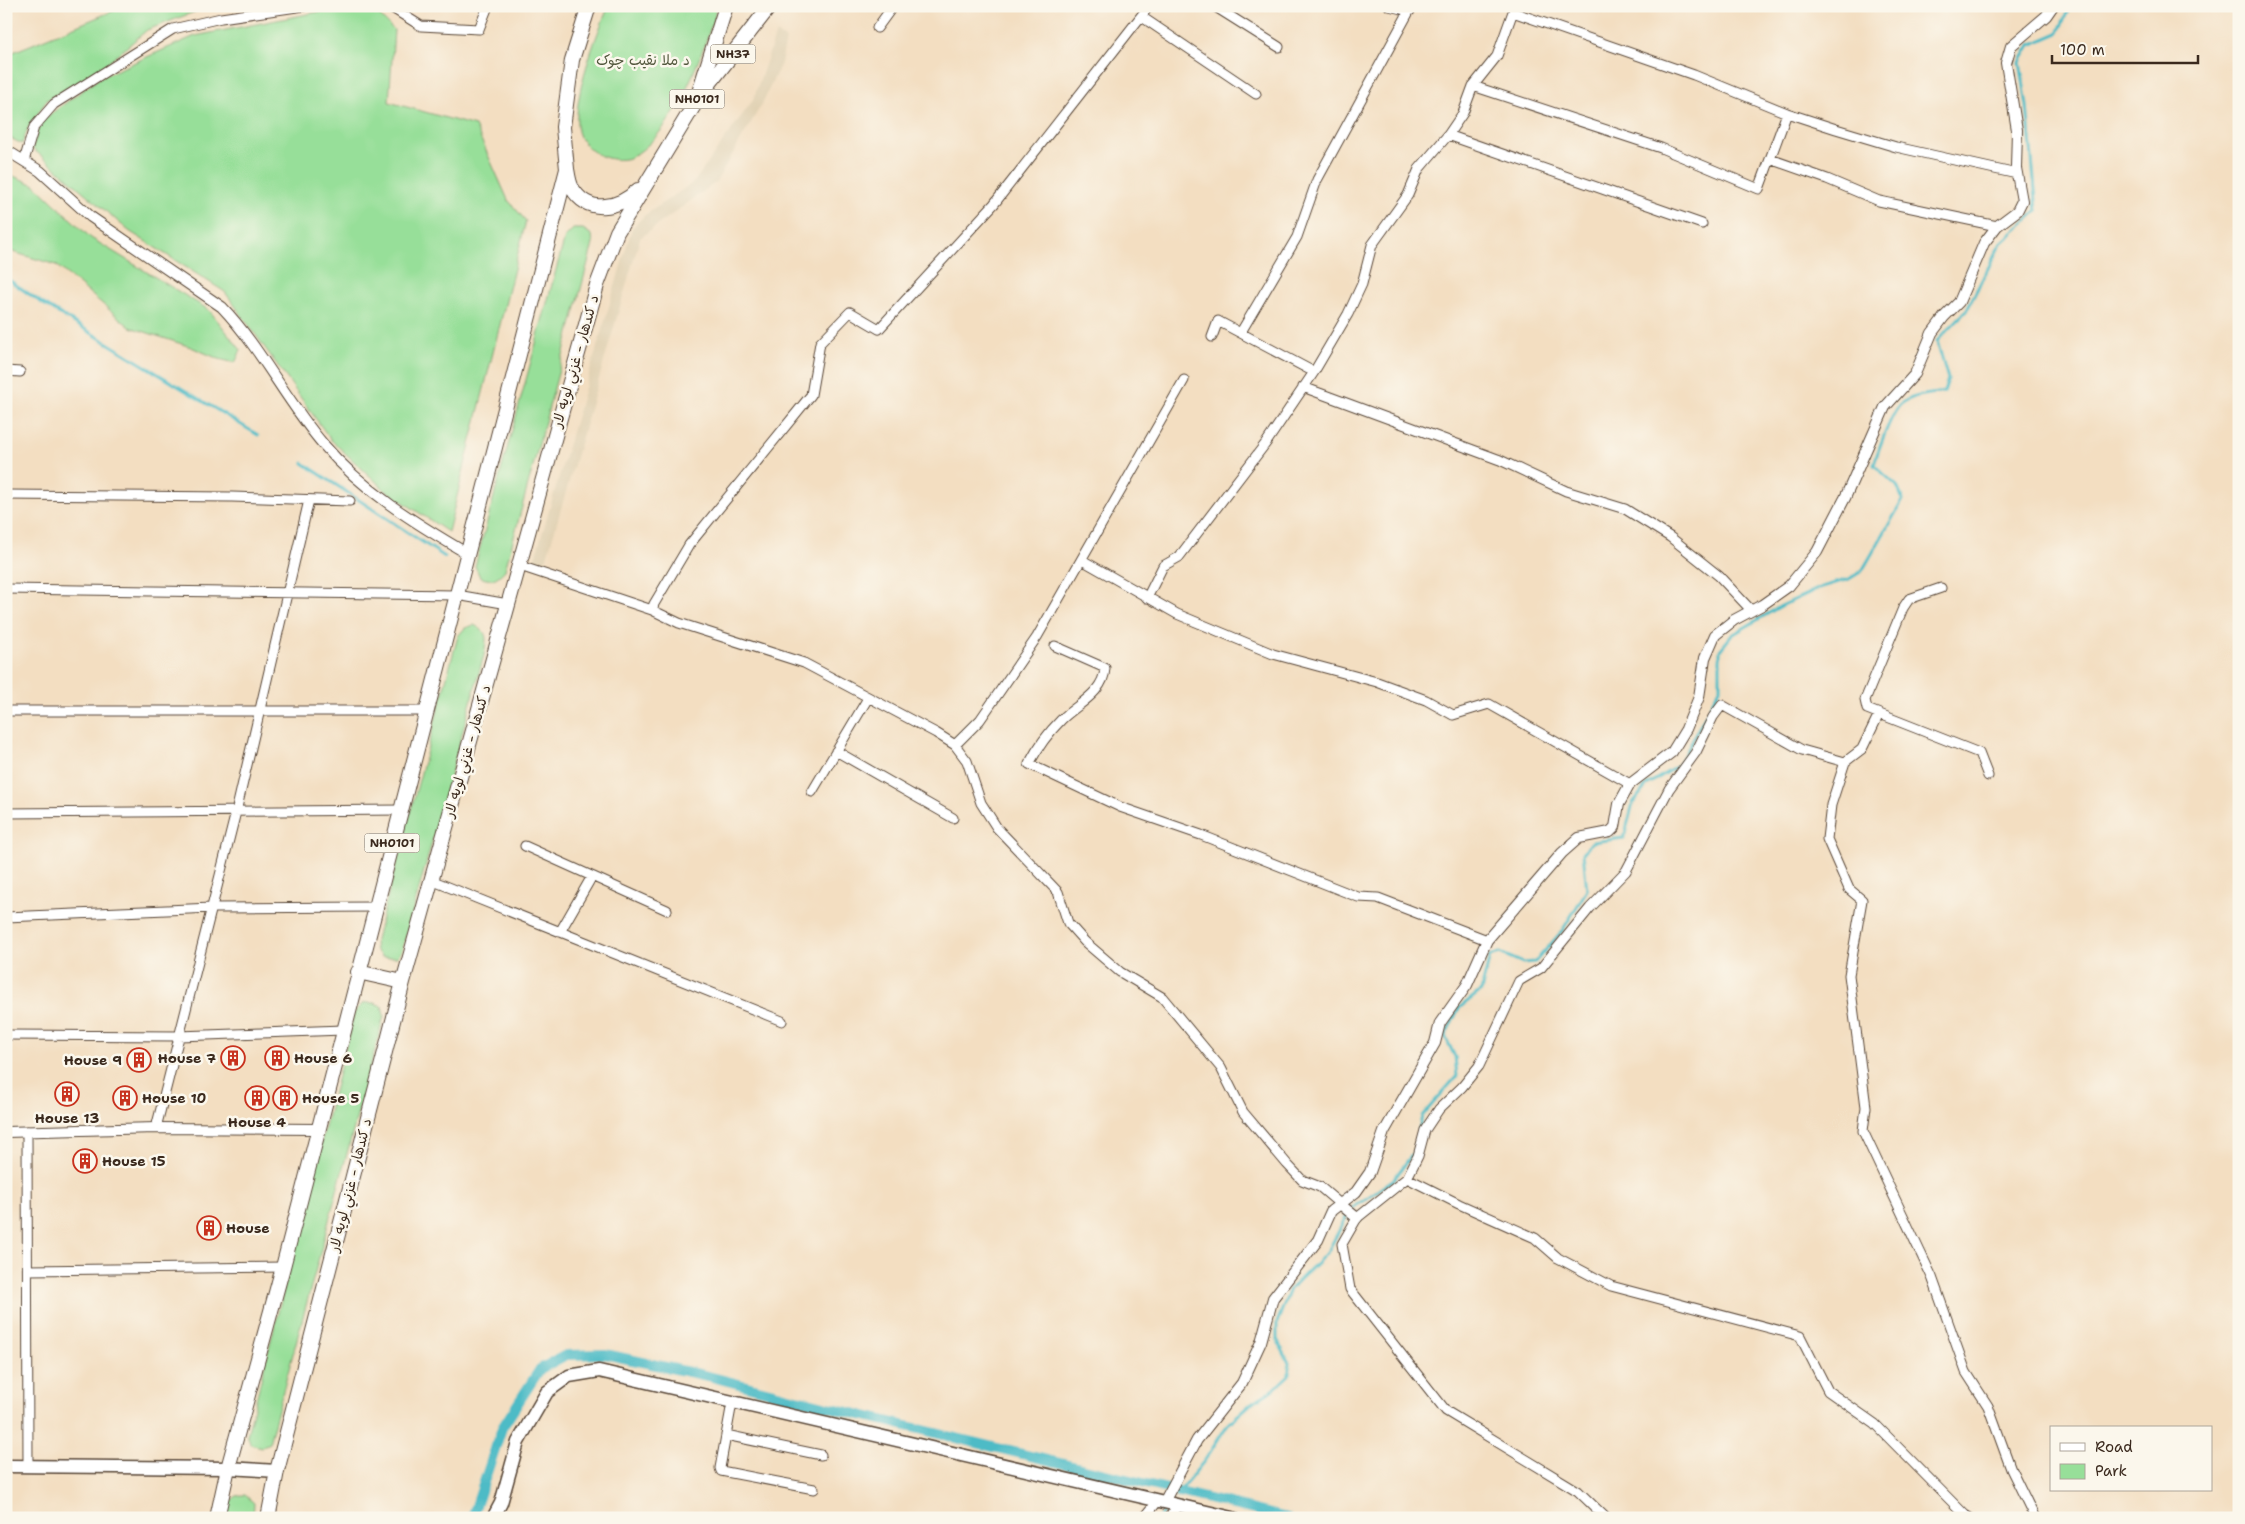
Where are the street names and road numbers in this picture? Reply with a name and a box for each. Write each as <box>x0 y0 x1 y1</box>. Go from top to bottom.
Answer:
road number: NH37 <box>710 44 756 64</box>
road number: NH0101 <box>670 90 724 108</box>
street label: د کندهار - غزني لويه لار <box>547 293 606 431</box>
street label: د کندهار - غزني لويه لار <box>439 683 498 821</box>
road number: NH0101 <box>364 834 420 852</box>
street label: د کندهار - غزني لويه لار <box>324 1116 379 1256</box>

